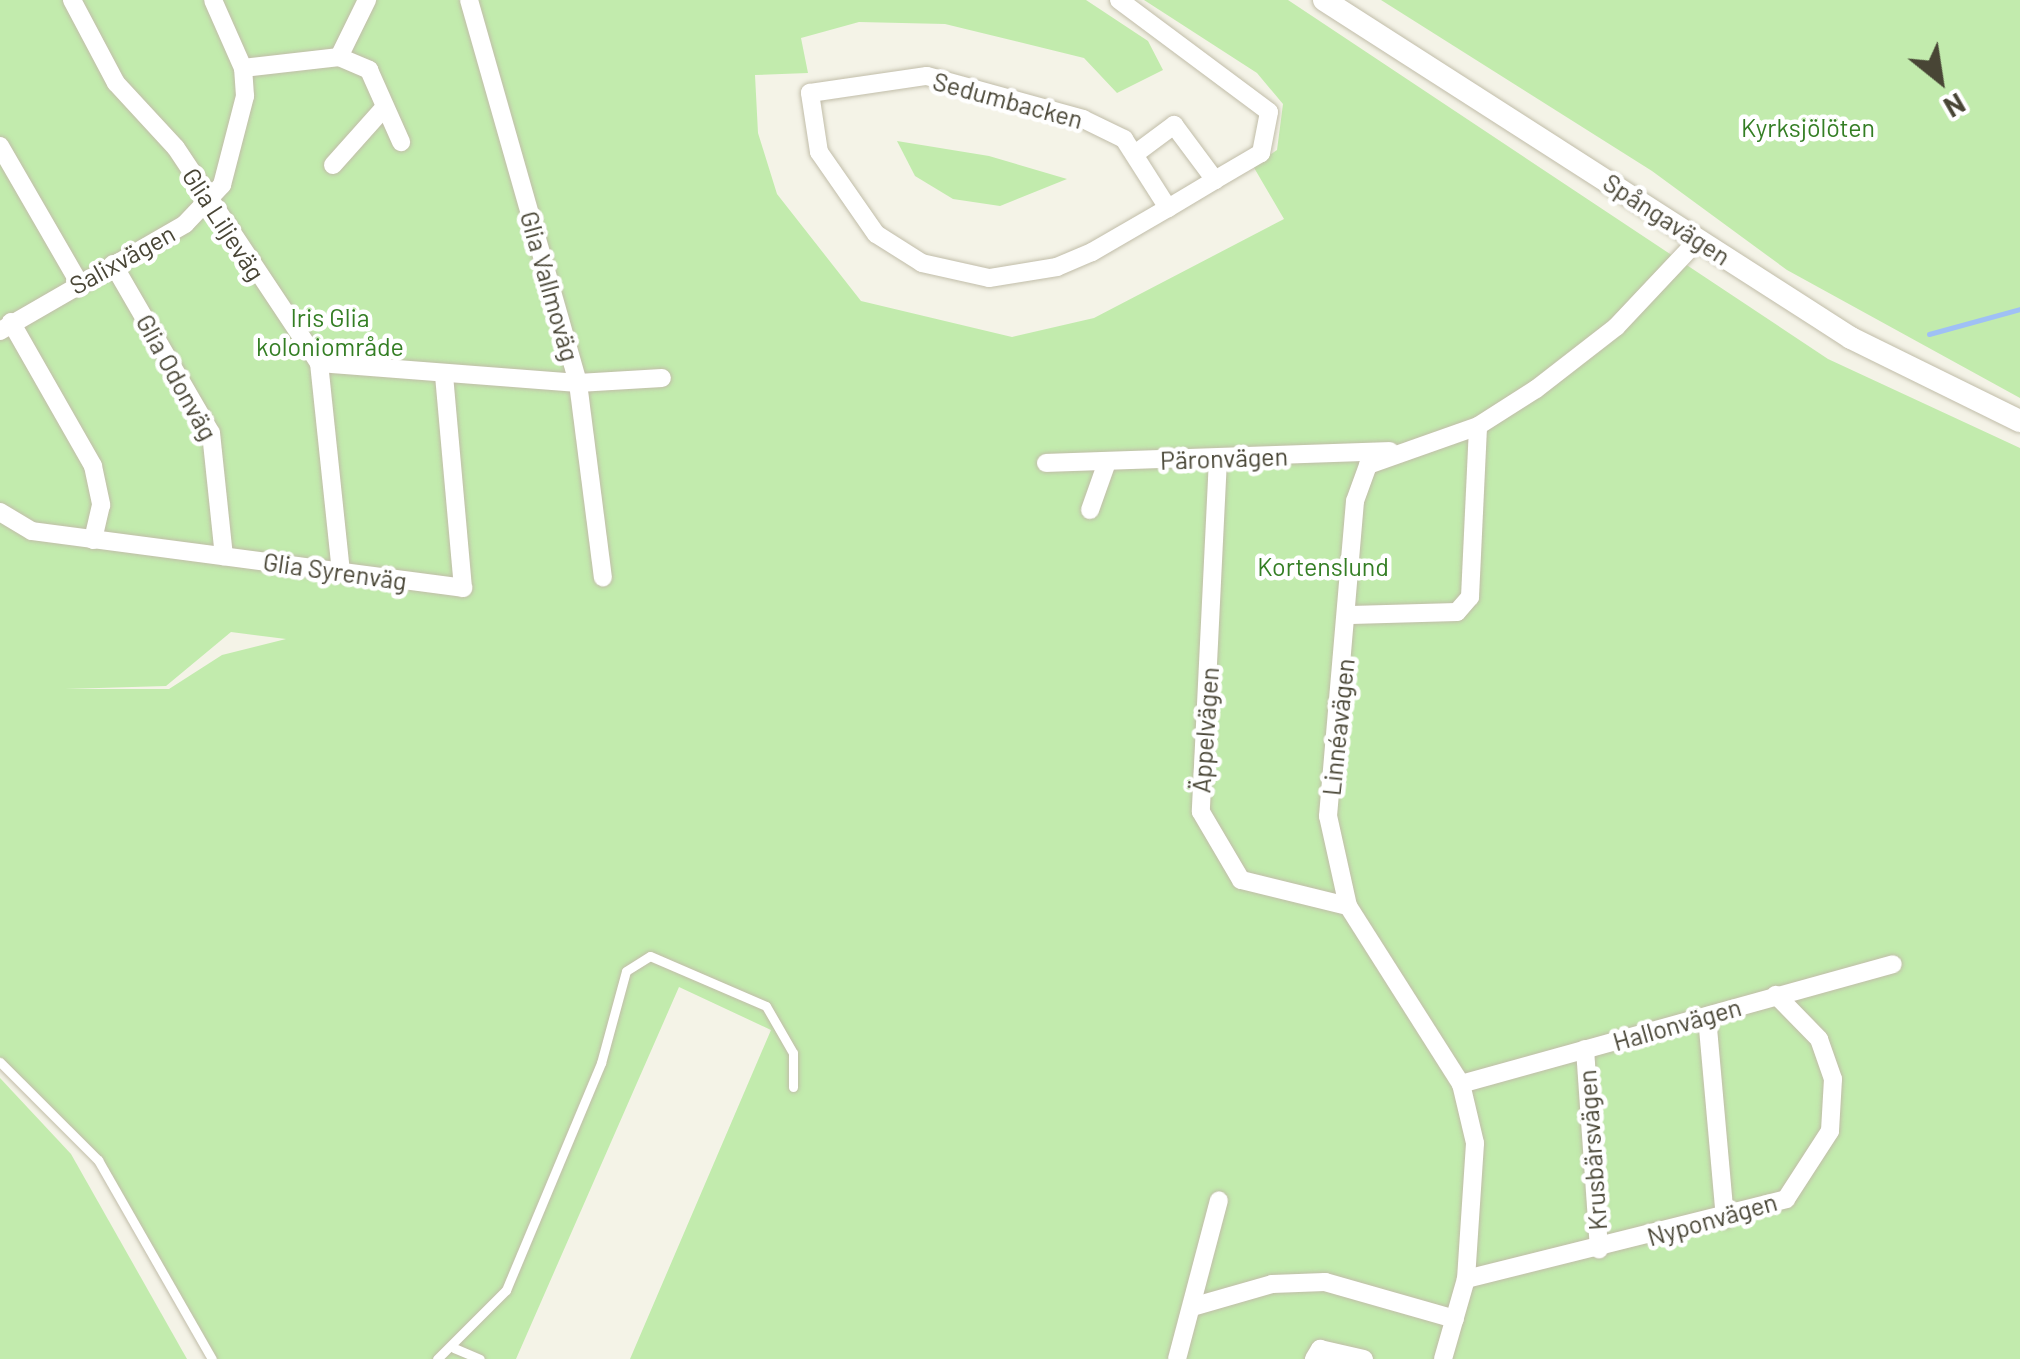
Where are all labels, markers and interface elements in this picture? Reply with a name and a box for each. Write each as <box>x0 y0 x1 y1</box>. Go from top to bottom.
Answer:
north arrow <box>1890 30 1990 130</box>
street label: Sedumbacken <box>930 66 1086 134</box>
text: N <box>1938 87 1972 125</box>
park label: Kyrksjölöten <box>1741 112 1875 142</box>
street label: Glia Liljeväg <box>176 162 272 286</box>
street label: Spångavägen <box>1598 167 1736 271</box>
street label: Glia Vallmoväg <box>514 208 586 364</box>
street label: Salixvägen <box>64 218 180 300</box>
park label: Iris Glia koloniområde <box>256 303 404 362</box>
street label: Glia Odonväg <box>130 309 224 445</box>
street label: Päronvägen <box>1160 441 1288 475</box>
street label: Glia Syrenväg <box>261 546 409 596</box>
park label: Kortenslund <box>1257 551 1389 581</box>
street label: Linnéavägen <box>1316 657 1360 797</box>
street label: Äppelvägen <box>1186 666 1224 794</box>
street label: Hallonvägen <box>1609 991 1745 1057</box>
street label: Krusbärsvägen <box>1571 1069 1613 1231</box>
street label: Nyponvägen <box>1644 1186 1780 1252</box>

